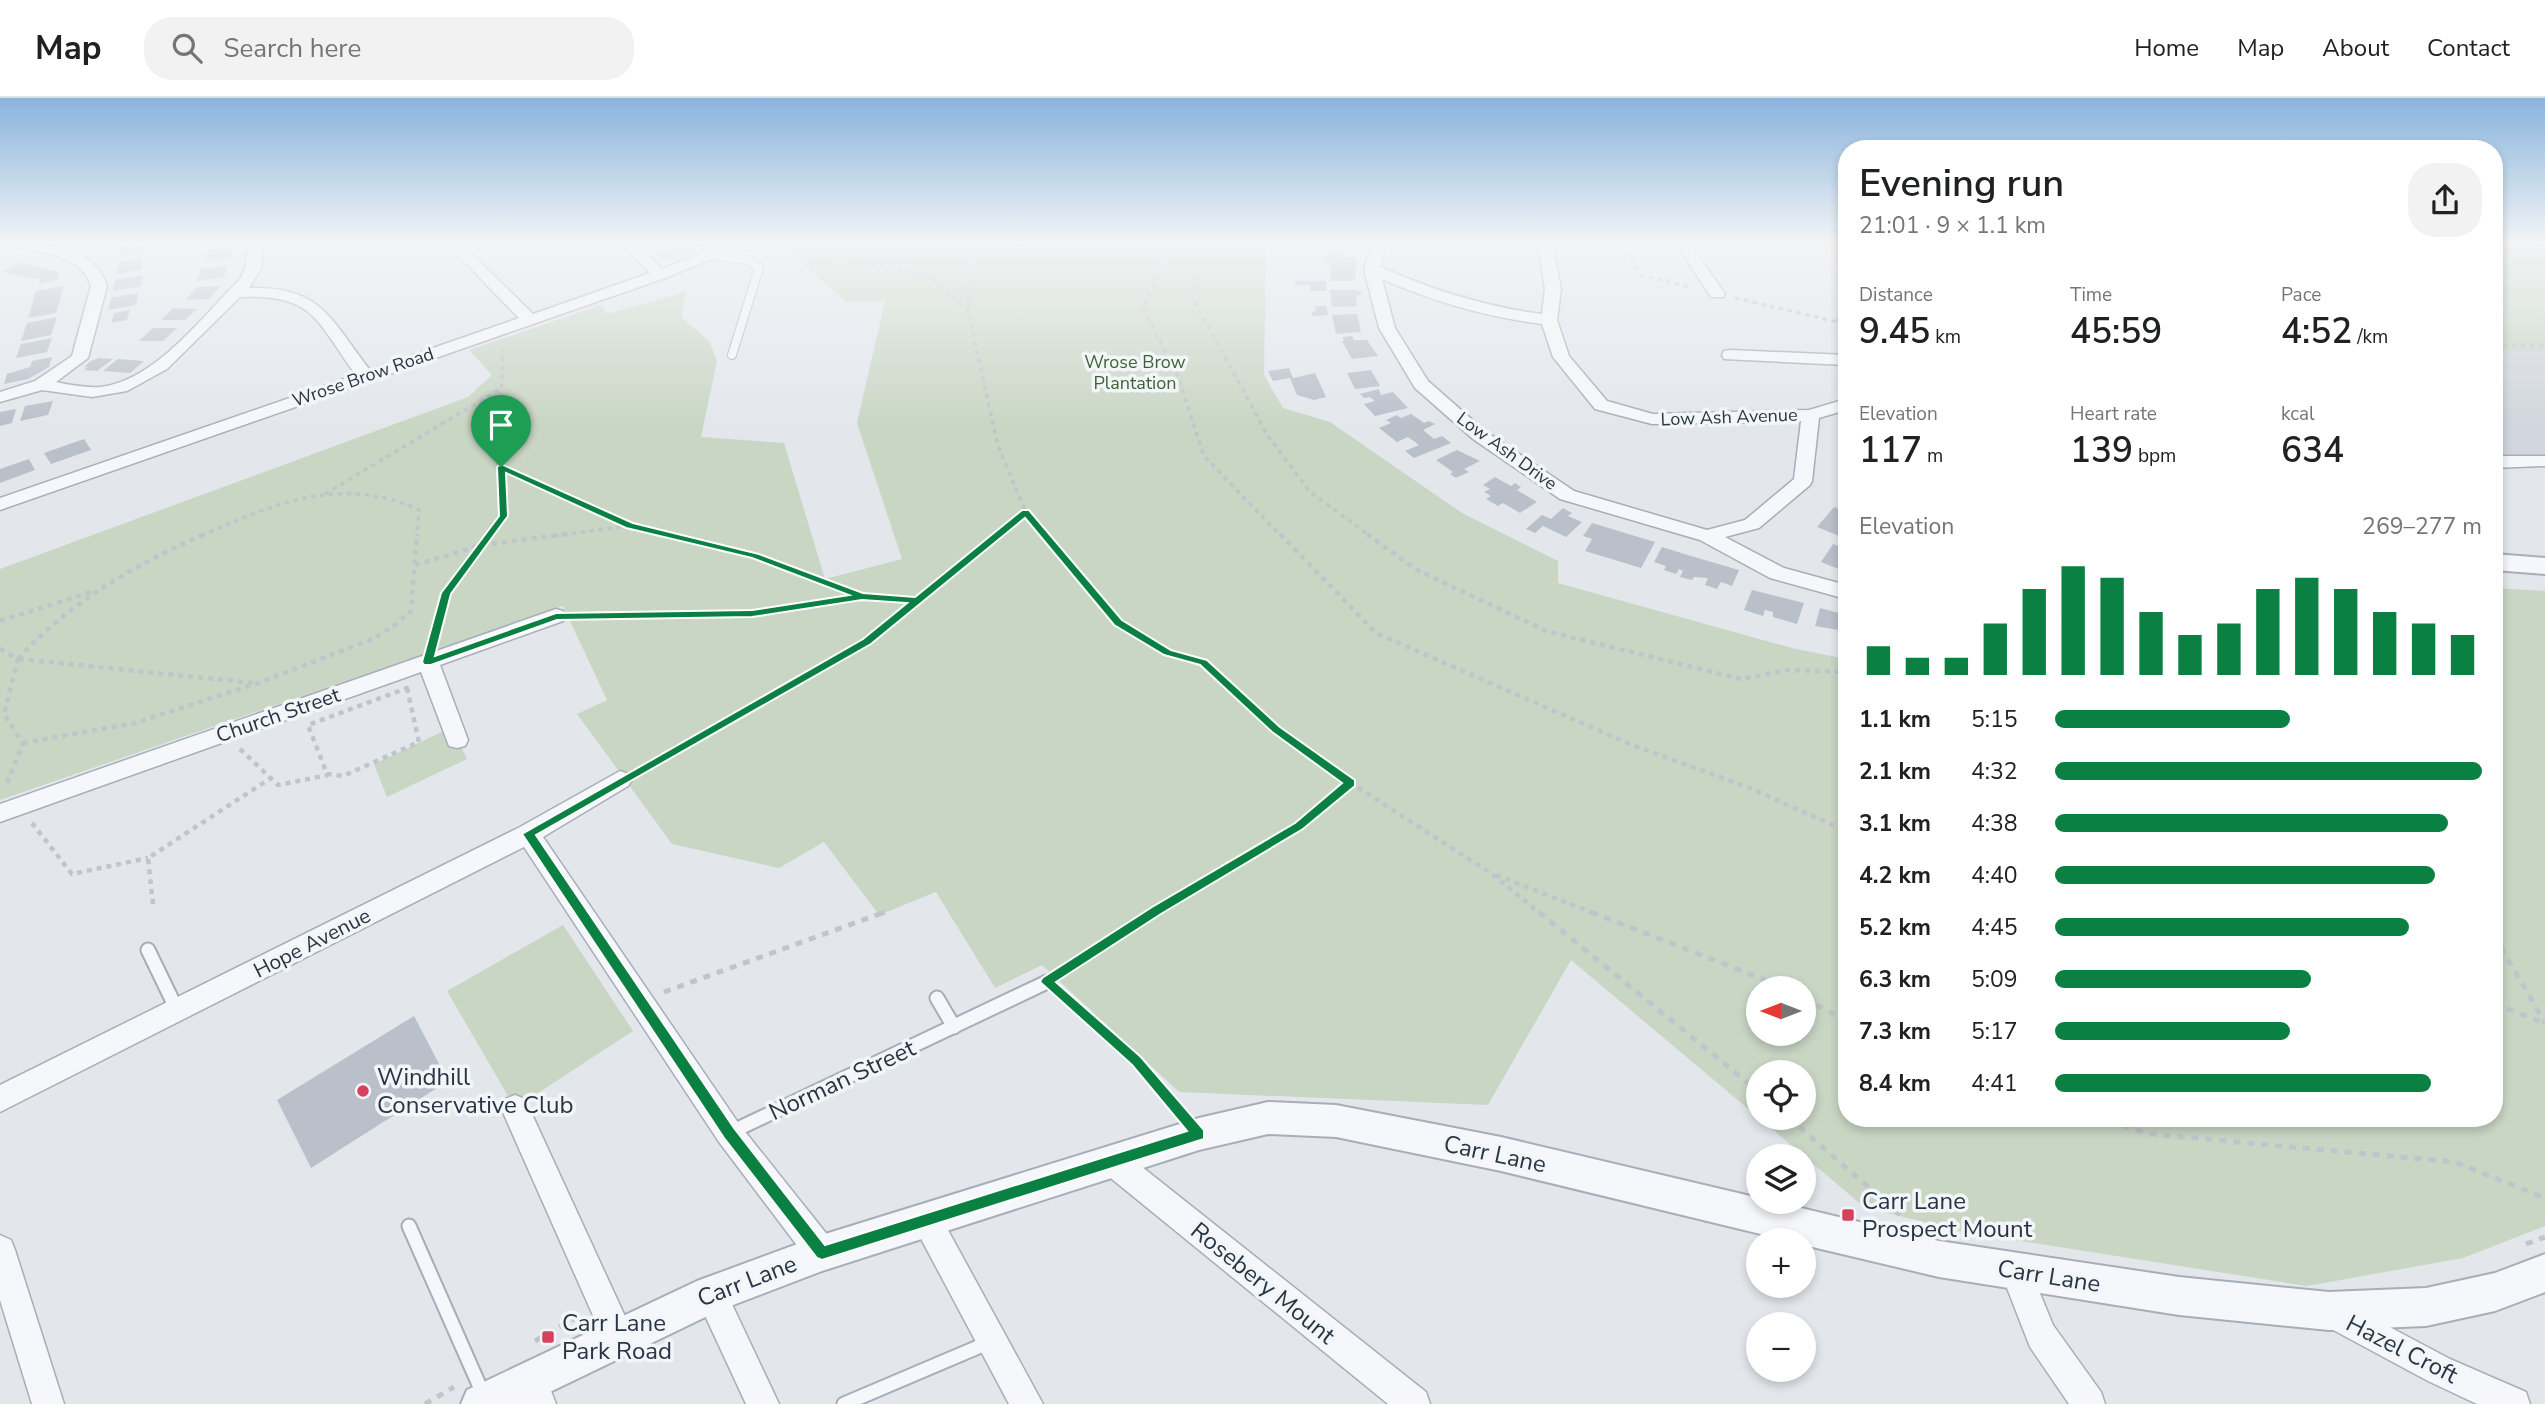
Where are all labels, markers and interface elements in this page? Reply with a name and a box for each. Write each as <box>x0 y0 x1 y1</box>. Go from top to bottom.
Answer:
search box <box>144 17 634 80</box>
text: Map <box>35 26 102 71</box>
icon: search <box>168 29 206 67</box>
text: Search here <box>224 31 361 66</box>
text: Home <box>2134 32 2199 64</box>
text: Map <box>2237 32 2284 64</box>
text: About <box>2322 32 2389 64</box>
text: Contact <box>2427 32 2510 64</box>
text: Evening run <box>1859 158 2064 209</box>
button: share <box>2408 163 2482 237</box>
text: 21:01 · 9 × 1.1 km <box>1859 210 2046 241</box>
text: Distance <box>1859 282 1933 308</box>
text: Time <box>2070 282 2112 308</box>
text: Pace <box>2281 282 2321 308</box>
text: 9.45 <box>1859 308 1930 355</box>
text: 45:59 <box>2070 308 2162 355</box>
text: 4:52 <box>2281 308 2352 355</box>
text: km <box>1930 324 1961 350</box>
text: /km <box>2352 324 2388 350</box>
street label: Wrose Brow Road <box>289 342 437 412</box>
park label: Wrose Brow Plantation <box>1084 350 1186 395</box>
pin <box>471 395 531 467</box>
text: Elevation <box>1859 401 1938 427</box>
text: Heart rate <box>2070 401 2157 427</box>
text: kcal <box>2281 401 2315 427</box>
street label: Low Ash Avenue <box>1660 403 1798 431</box>
icon: arrive <box>482 406 520 444</box>
street label: Low Ash Drive <box>1452 406 1562 496</box>
text: 117 <box>1859 427 1922 474</box>
text: 139 <box>2070 427 2133 474</box>
text: 634 <box>2281 427 2344 474</box>
text: m <box>1922 443 1943 469</box>
text: bpm <box>2133 443 2176 469</box>
text: Elevation <box>1859 511 1954 542</box>
text: 269–277 m <box>2362 511 2482 542</box>
street label: Church Street <box>212 680 344 749</box>
text: 1.1 km <box>1859 704 1931 735</box>
text: 5:15 <box>1971 704 2018 735</box>
text: 2.1 km <box>1859 756 1931 787</box>
text: 4:32 <box>1971 756 2018 787</box>
text: 3.1 km <box>1859 808 1931 839</box>
text: 4:38 <box>1971 808 2018 839</box>
text: 4.2 km <box>1859 860 1931 891</box>
text: 4:40 <box>1971 860 2018 891</box>
street label: Hope Avenue <box>249 901 375 985</box>
text: 5.2 km <box>1859 912 1931 943</box>
text: 4:45 <box>1971 912 2018 943</box>
text: 6.3 km <box>1859 964 1931 995</box>
text: 5:09 <box>1971 964 2018 995</box>
north arrow <box>1746 976 1816 1046</box>
map controls <box>1746 976 1816 1382</box>
text: 7.3 km <box>1859 1016 1931 1047</box>
text: 5:17 <box>1971 1016 2018 1047</box>
street label: Norman Street <box>764 1032 921 1128</box>
button: locate <box>1746 1060 1816 1130</box>
place label: Windhill Conservative Club <box>377 1061 574 1121</box>
text: 8.4 km <box>1859 1068 1931 1099</box>
text: 4:41 <box>1971 1068 2018 1099</box>
marker: Windhill Conservative Club <box>355 1083 371 1099</box>
street label: Carr Lane <box>1441 1128 1549 1180</box>
button: layers <box>1746 1144 1816 1214</box>
place label: Carr Lane Prospect Mount <box>1862 1185 2033 1245</box>
marker: Carr Lane Prospect Mount <box>1840 1207 1856 1223</box>
street label: Rosebery Mount <box>1184 1215 1342 1352</box>
button: + <box>1746 1228 1816 1298</box>
street label: Carr Lane <box>693 1247 801 1315</box>
street label: Carr Lane <box>1995 1252 2103 1300</box>
place label: Carr Lane Park Road <box>562 1307 672 1367</box>
street label: Hazel Croft <box>2341 1307 2464 1391</box>
button: − <box>1746 1312 1816 1382</box>
marker: Carr Lane Park Road <box>540 1329 556 1345</box>

